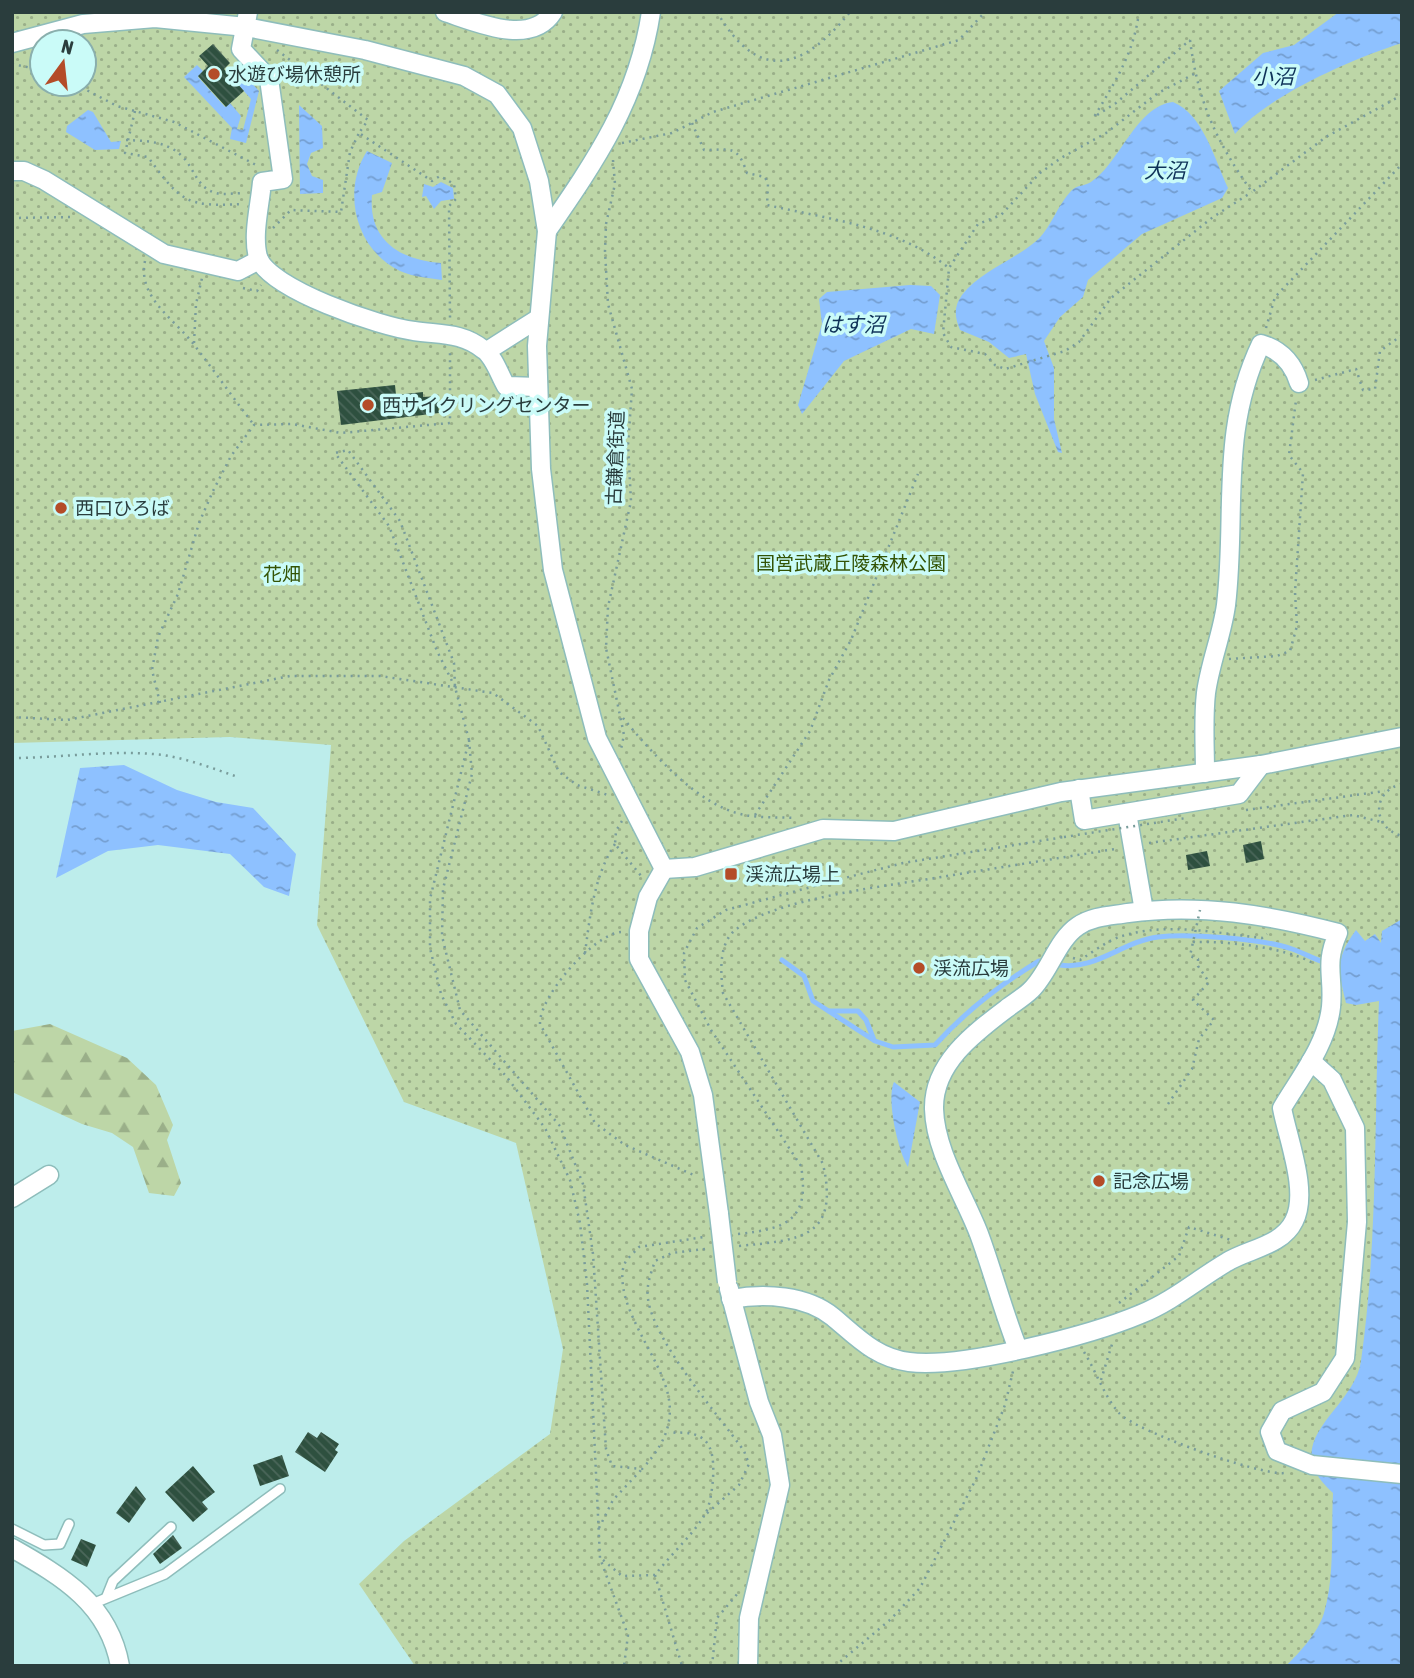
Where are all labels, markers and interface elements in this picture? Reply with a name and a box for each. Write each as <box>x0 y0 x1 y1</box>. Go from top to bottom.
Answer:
north arrow <box>28 28 98 98</box>
text: N <box>59 35 76 59</box>
place label: 水遊び場休憩所 <box>228 63 361 85</box>
water label: 小沼 <box>1252 64 1297 88</box>
marker: 水遊び場休憩所 <box>206 66 222 82</box>
water label: 大沼 <box>1144 158 1189 182</box>
water label: はす沼 <box>822 312 887 336</box>
place label: 西サイクリングセンター <box>382 394 591 416</box>
marker: 西サイクリングセンター <box>360 397 376 413</box>
street label: 古鎌倉街道 <box>602 410 628 506</box>
place label: 西口ひろば <box>75 497 170 519</box>
marker: 西口ひろば <box>53 500 69 516</box>
park label: 国営武蔵丘陵森林公園 <box>756 552 946 574</box>
park label: 花畑 <box>263 563 301 585</box>
place label: 渓流広場上 <box>745 863 840 885</box>
marker: 渓流広場上 <box>723 866 739 882</box>
place label: 渓流広場 <box>933 957 1009 979</box>
marker: 渓流広場 <box>911 960 927 976</box>
place label: 記念広場 <box>1113 1170 1189 1192</box>
marker: 記念広場 <box>1091 1173 1107 1189</box>

